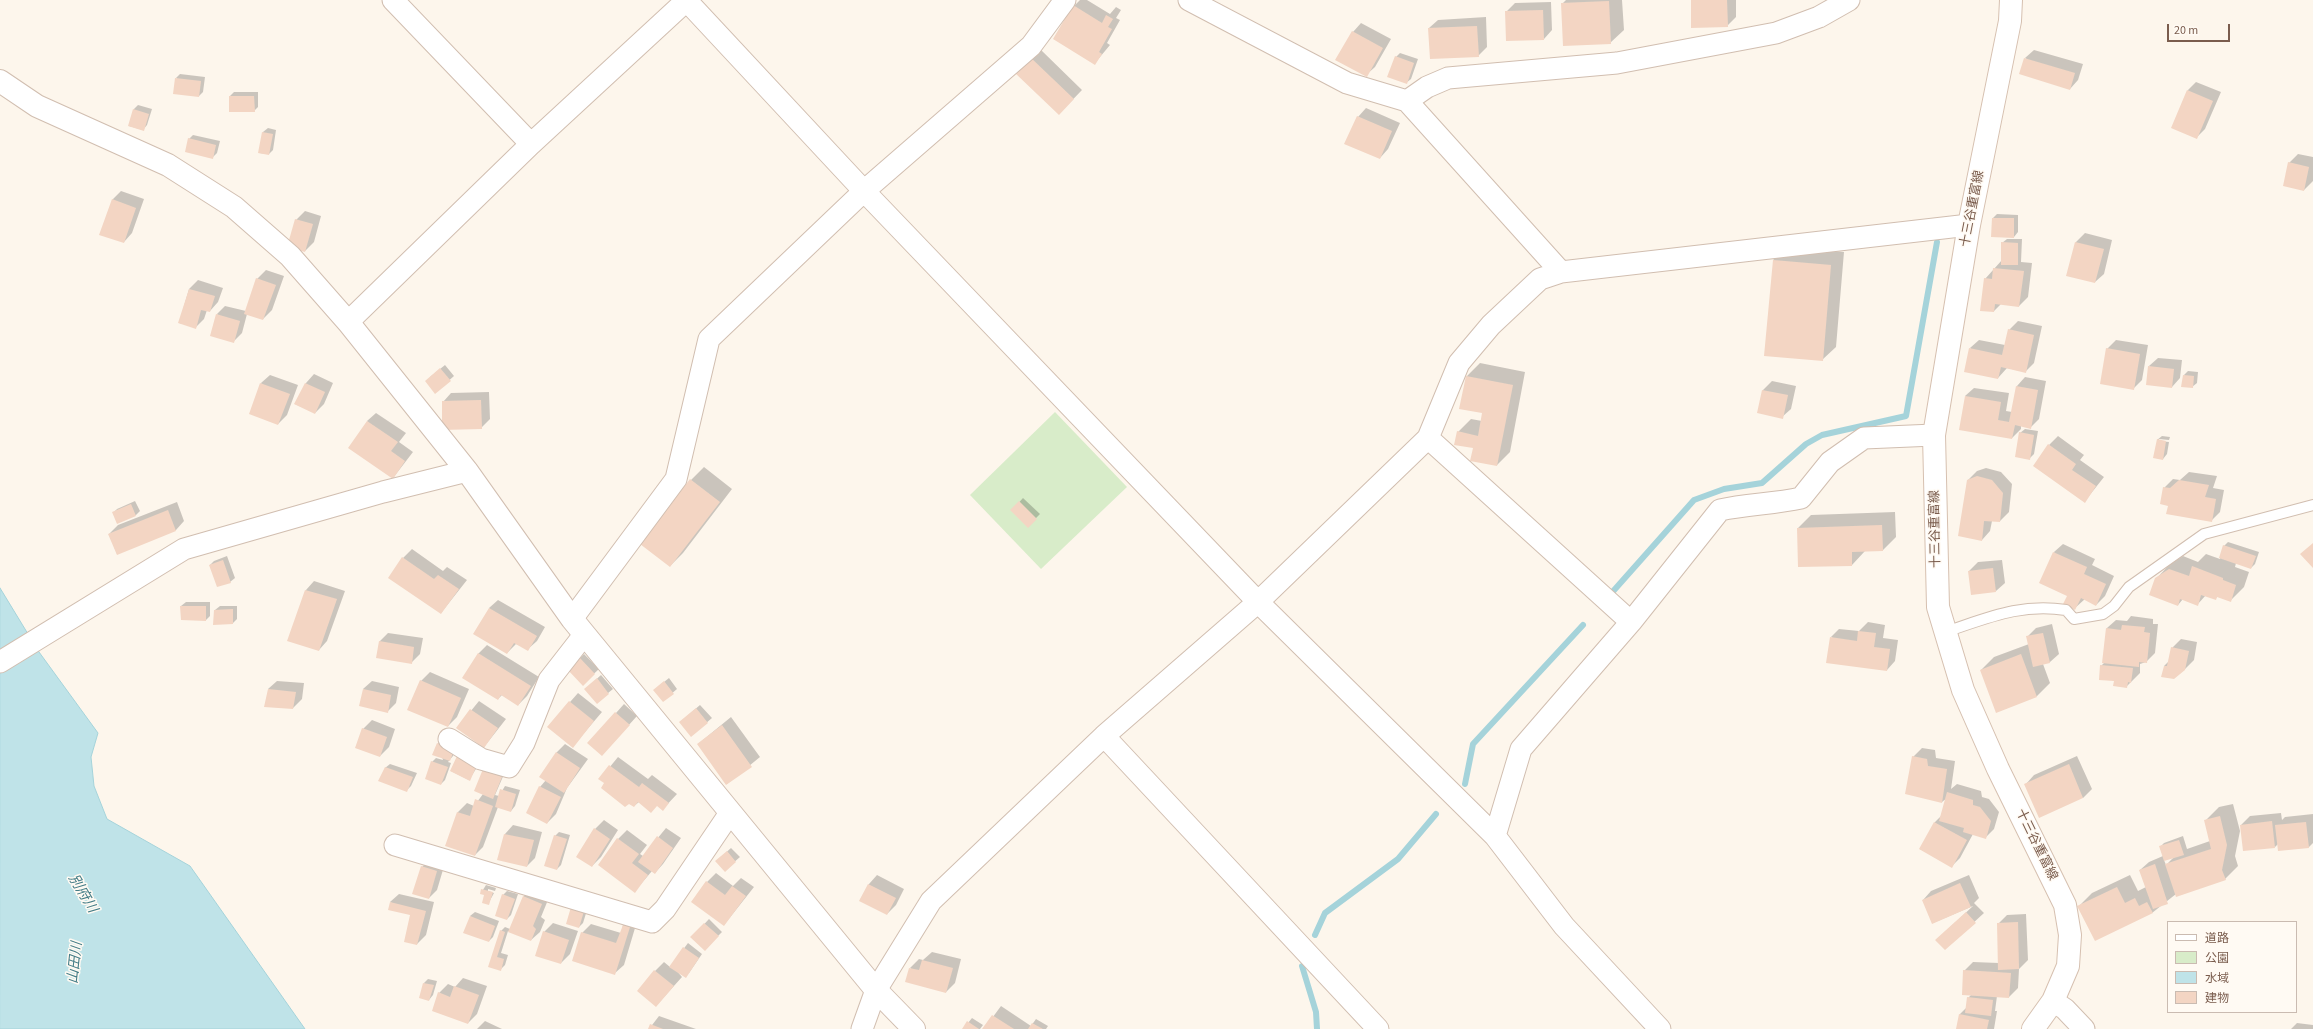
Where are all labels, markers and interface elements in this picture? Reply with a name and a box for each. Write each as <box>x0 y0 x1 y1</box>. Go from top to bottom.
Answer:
scale bar <box>2169 16 2232 42</box>
text: 20 m <box>2174 22 2198 39</box>
street label: 十三谷重富線 <box>1958 169 1988 249</box>
street label: 十三谷重富線 <box>1928 490 1944 568</box>
street label: 十三谷重富線 <box>2012 807 2060 883</box>
water label: 別府川 <box>64 872 100 916</box>
legend <box>2167 921 2297 1013</box>
text: 道路 <box>2205 930 2229 947</box>
water label: 山田川 <box>65 941 87 985</box>
text: 公園 <box>2205 950 2229 967</box>
text: 水域 <box>2205 970 2229 987</box>
text: 建物 <box>2205 990 2229 1007</box>

